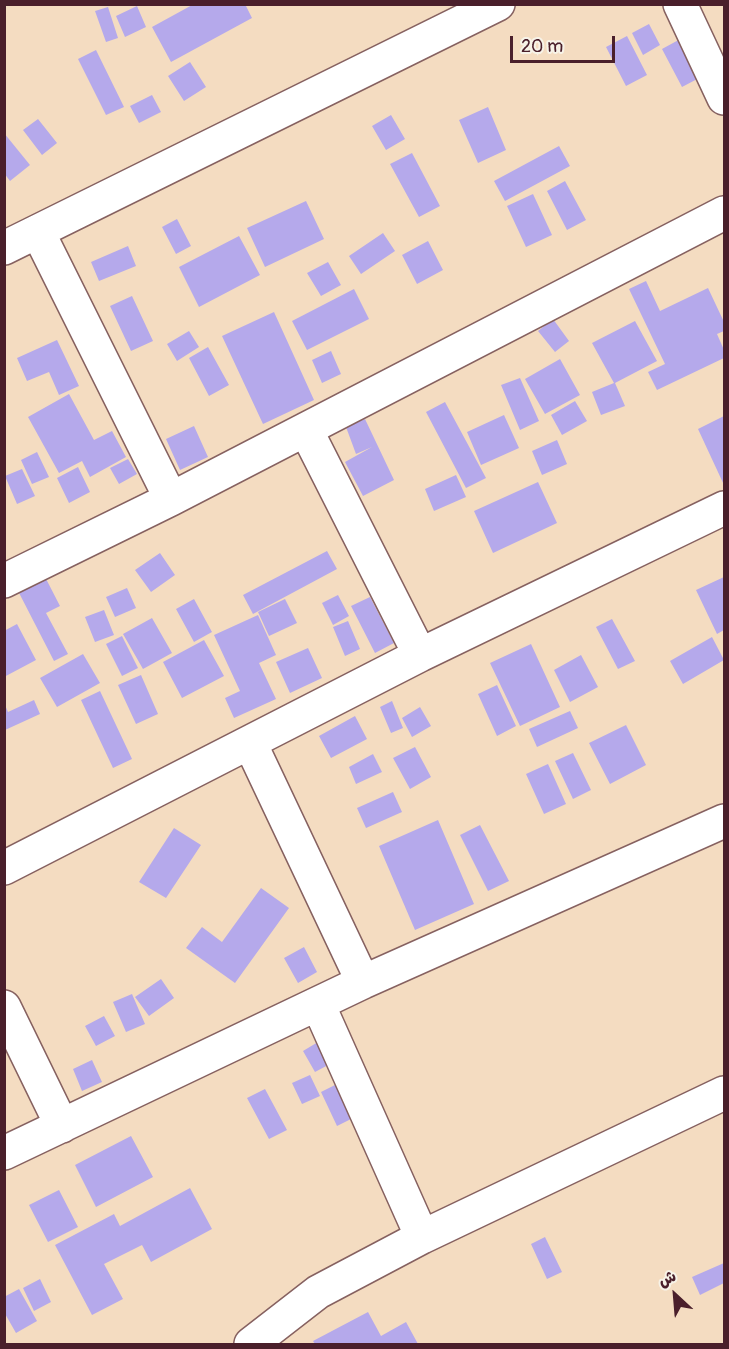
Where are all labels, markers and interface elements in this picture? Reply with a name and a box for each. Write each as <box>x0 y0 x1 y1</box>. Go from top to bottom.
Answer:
scale bar <box>513 24 618 62</box>
text: 20 m <box>521 35 563 58</box>
north arrow <box>645 1265 705 1325</box>
text: ش <box>655 1266 679 1292</box>

